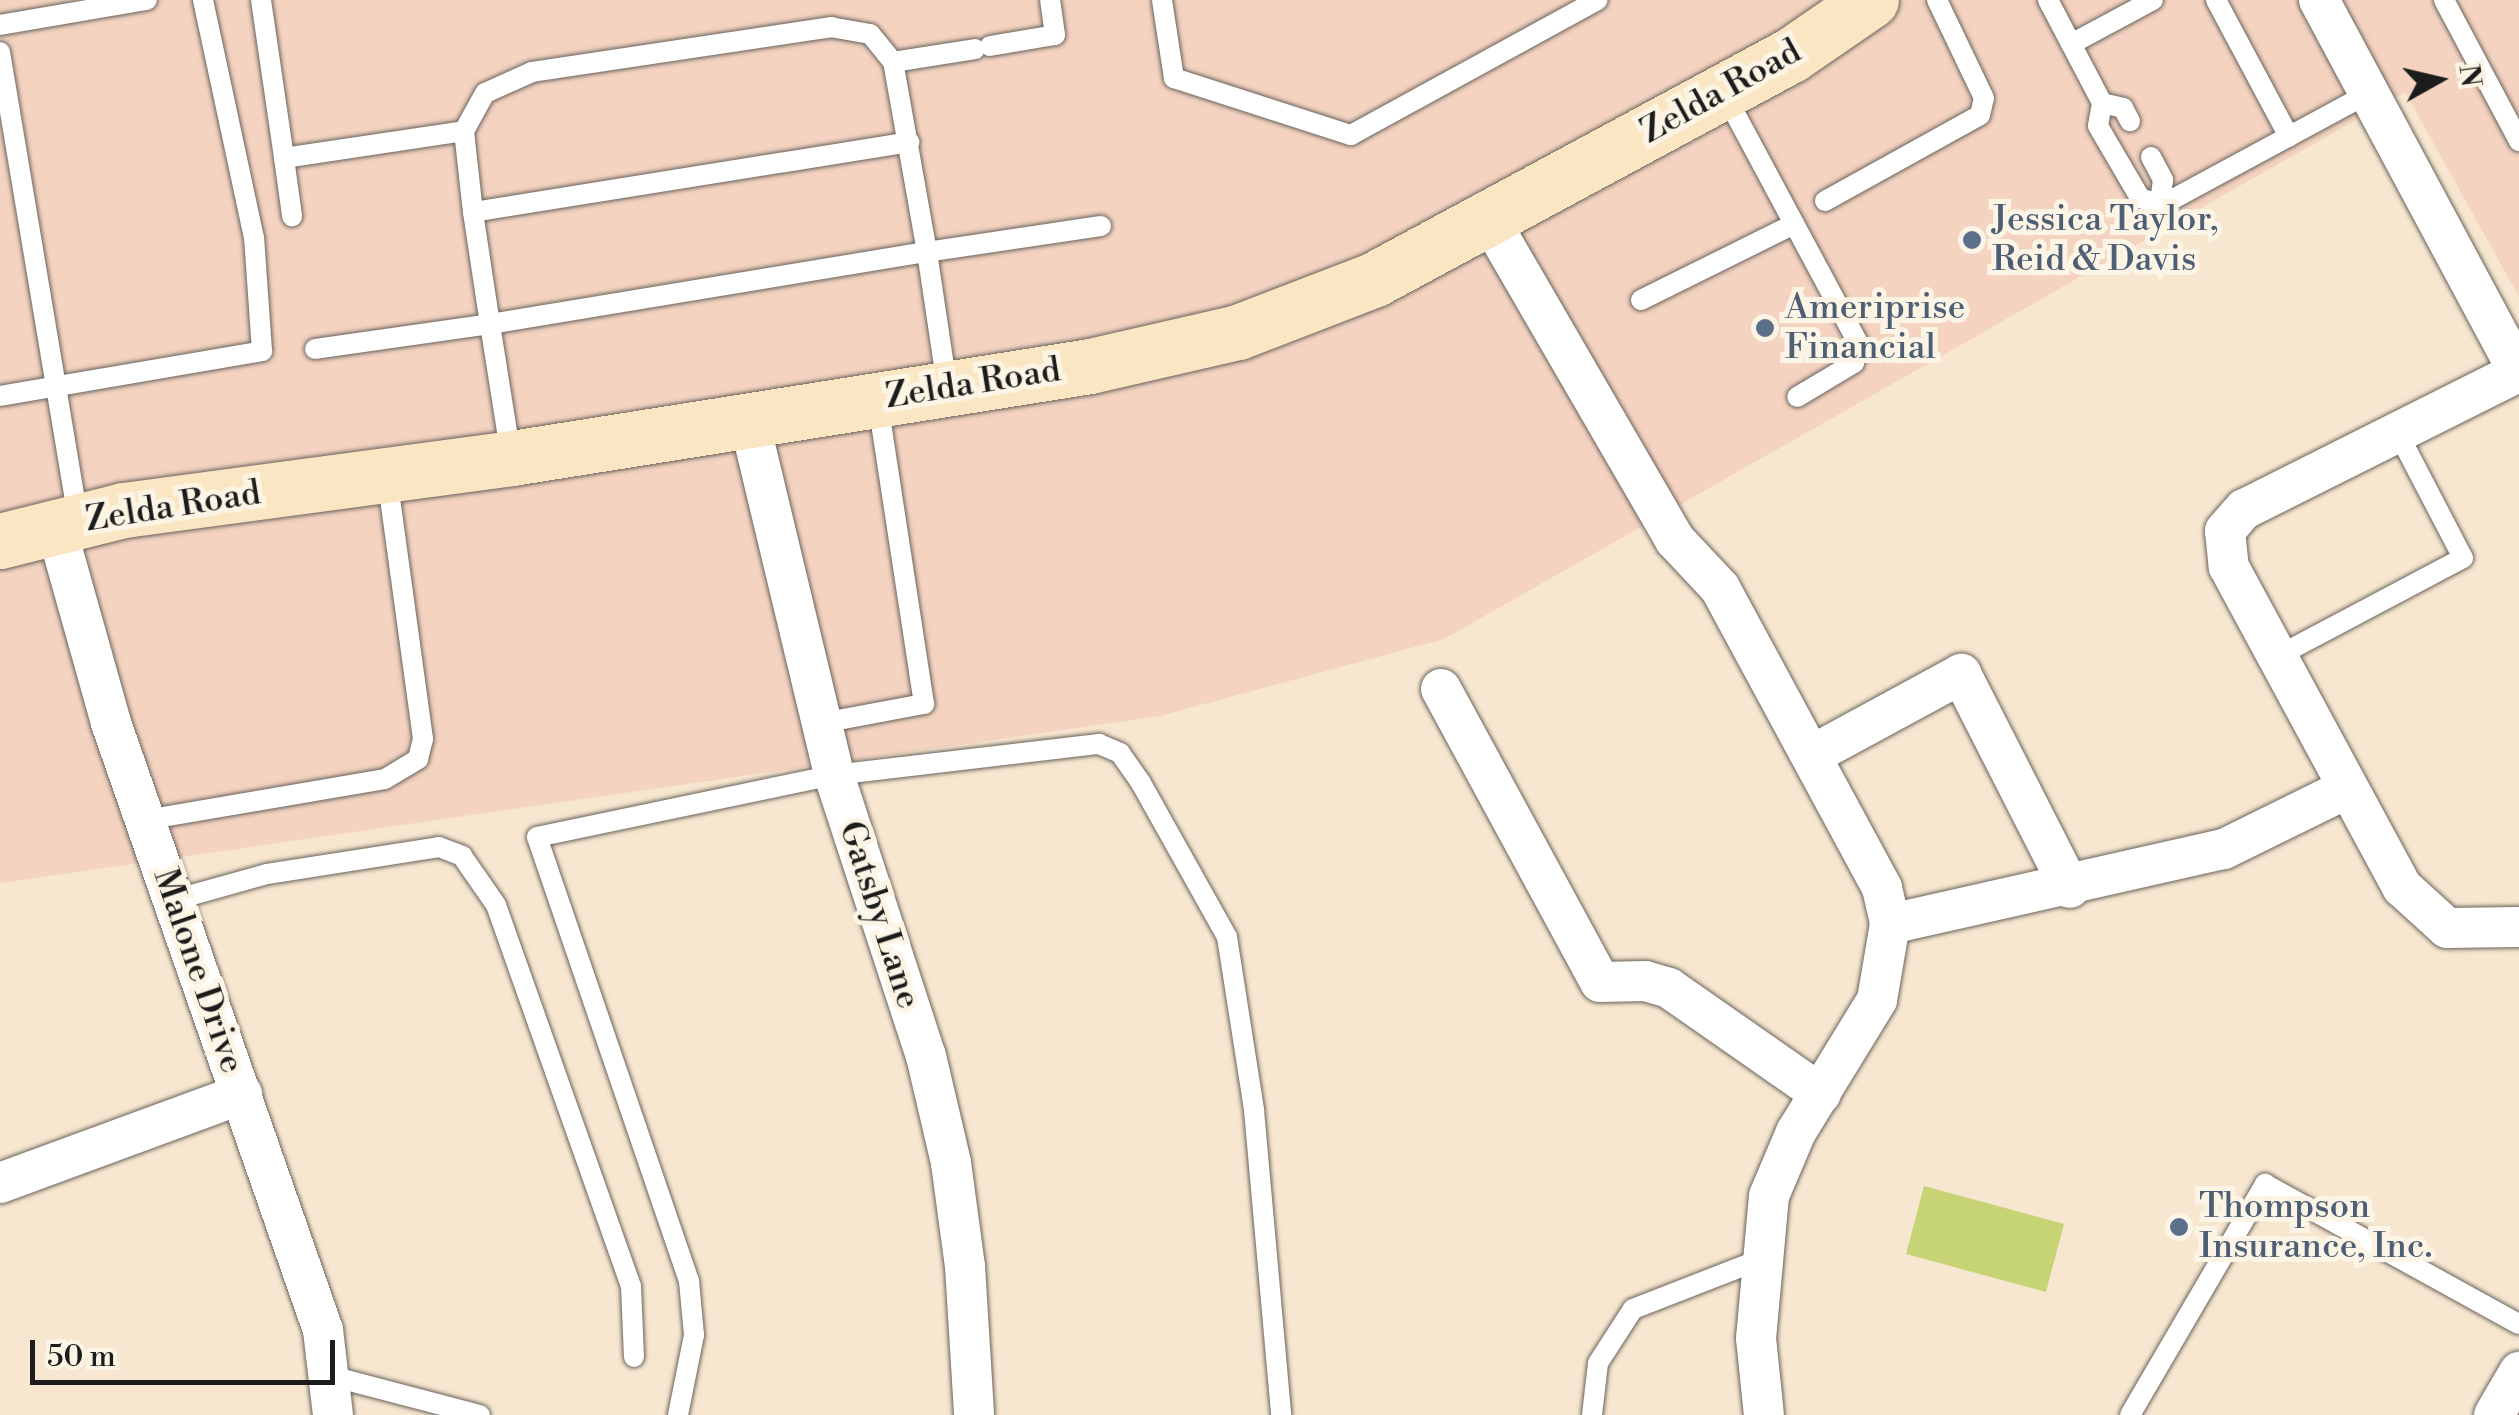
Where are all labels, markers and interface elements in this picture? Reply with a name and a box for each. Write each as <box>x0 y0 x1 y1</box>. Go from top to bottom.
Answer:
north arrow <box>2389 30 2489 130</box>
street label: Zelda Road <box>1634 31 1808 153</box>
text: N <box>2450 62 2488 89</box>
place label: Jessica Taylor, Reid & Davis <box>1992 199 2218 281</box>
marker: Jessica Taylor, Reid & Davis <box>1961 229 1983 251</box>
place label: Ameriprise Financial <box>1785 287 1965 369</box>
marker: Ameriprise Financial <box>1754 317 1776 339</box>
street label: Zelda Road <box>882 349 1064 419</box>
street label: Zelda Road <box>82 472 264 542</box>
street label: Gatsby Lane <box>829 816 929 1014</box>
street label: Malone Drive <box>143 863 253 1079</box>
place label: Thompson Insurance, Inc. <box>2199 1186 2432 1268</box>
marker: Thompson Insurance, Inc. <box>2168 1216 2190 1238</box>
scale bar <box>35 1320 340 1382</box>
text: 50 m <box>47 1338 116 1376</box>

